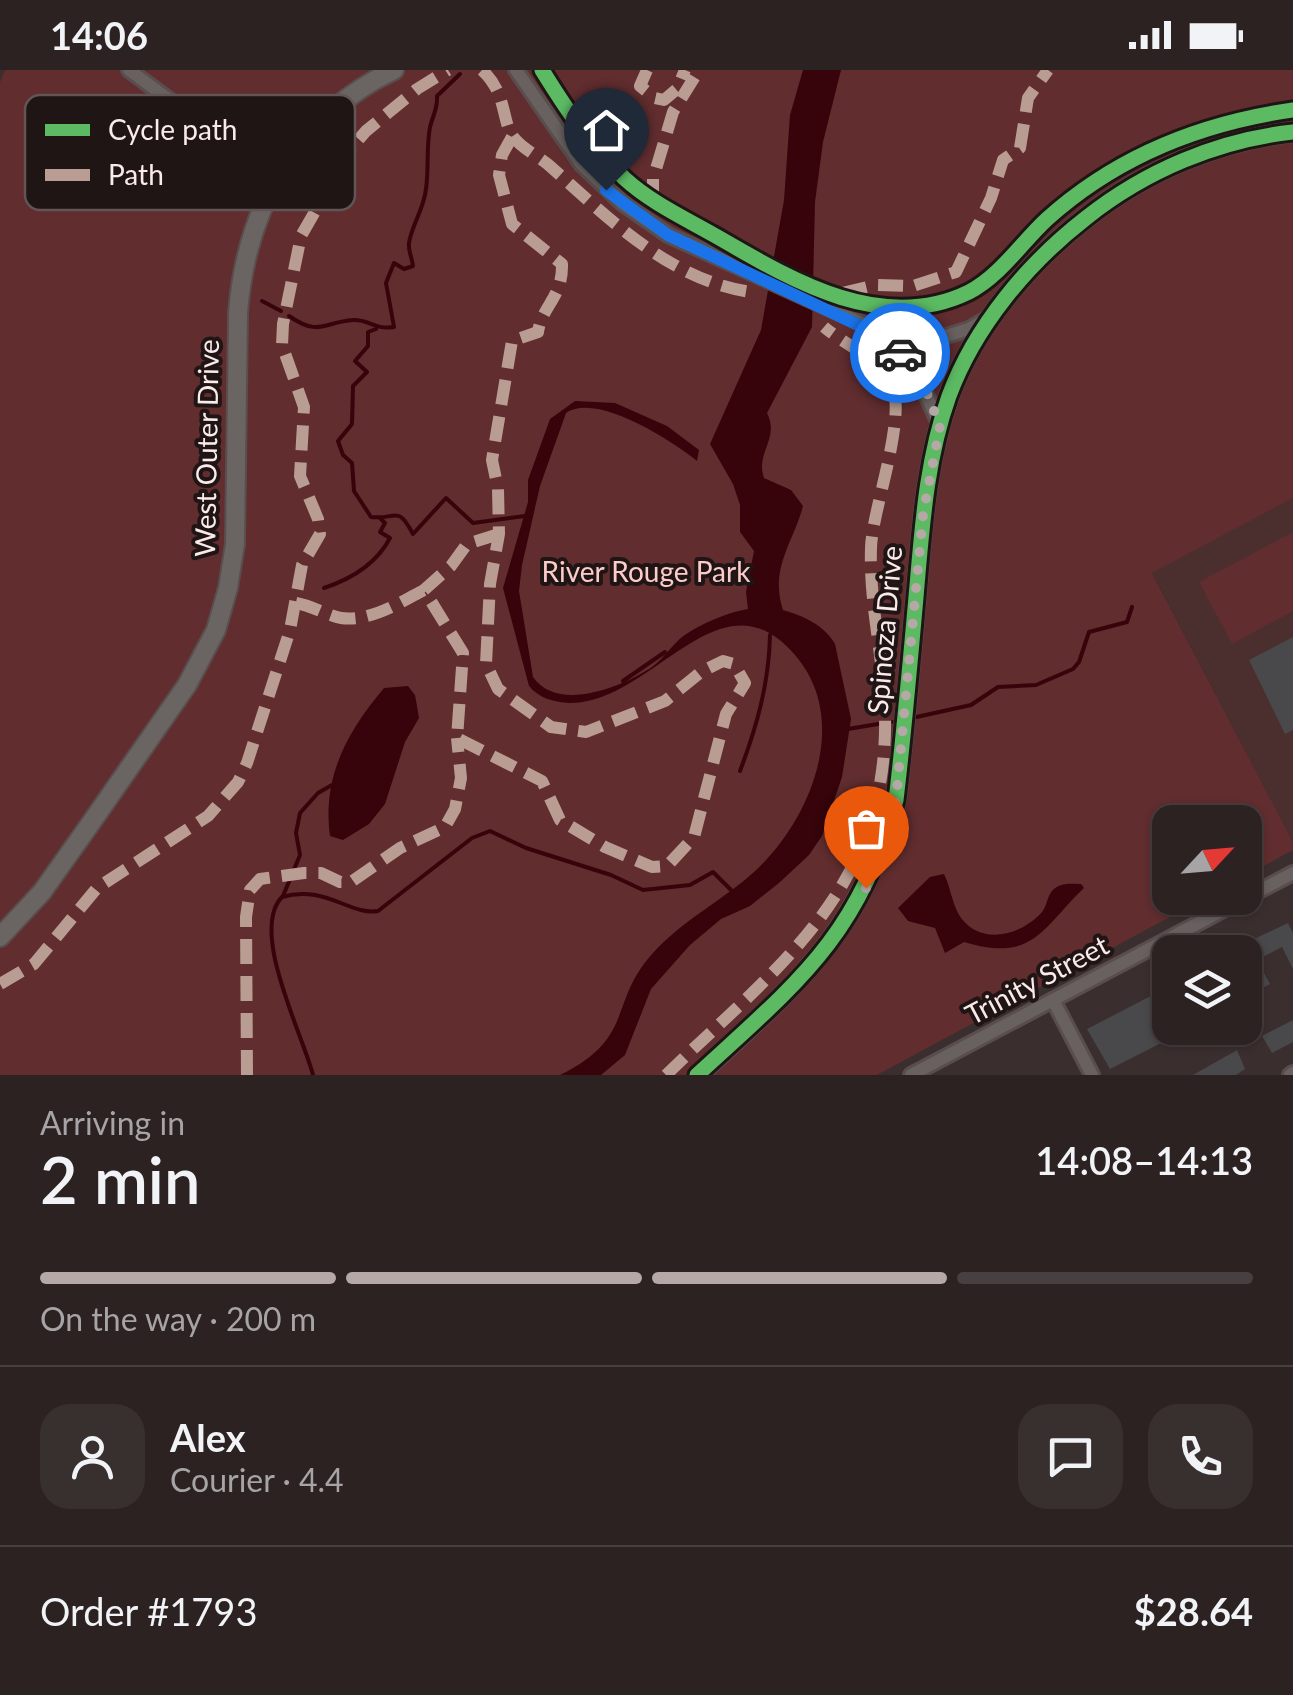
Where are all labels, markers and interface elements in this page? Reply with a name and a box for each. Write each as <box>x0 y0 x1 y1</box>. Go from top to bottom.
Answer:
text: 14:06 <box>50 12 148 58</box>
pin <box>564 88 649 191</box>
legend <box>25 95 355 210</box>
icon: home <box>579 103 634 158</box>
text: Cycle path <box>108 112 237 146</box>
text: Path <box>108 157 164 191</box>
courier <box>850 303 950 403</box>
icon: car <box>873 326 928 381</box>
street label: West Outer Drive <box>187 339 225 557</box>
street label: Spinoza Drive <box>860 544 908 716</box>
park label: River Rouge Park <box>542 554 751 588</box>
pin <box>824 786 909 889</box>
icon: bag <box>839 801 894 856</box>
north arrow <box>1152 805 1262 915</box>
map controls <box>1152 805 1262 1045</box>
street label: Trinity Street <box>959 927 1114 1031</box>
button: layers <box>1152 935 1262 1045</box>
text: Arriving in <box>40 1103 185 1142</box>
text: 14:08–14:13 <box>1035 1137 1253 1183</box>
text: 2 min <box>40 1140 200 1218</box>
text: On the way · 200 m <box>40 1299 316 1338</box>
button: person <box>40 1404 145 1509</box>
button: chat <box>1018 1404 1123 1509</box>
button: phone <box>1148 1404 1253 1509</box>
text: Alex <box>170 1414 246 1460</box>
text: Courier · 4.4 <box>170 1460 344 1499</box>
text: Order #1793 <box>40 1588 257 1634</box>
text: $28.64 <box>1134 1588 1253 1634</box>

